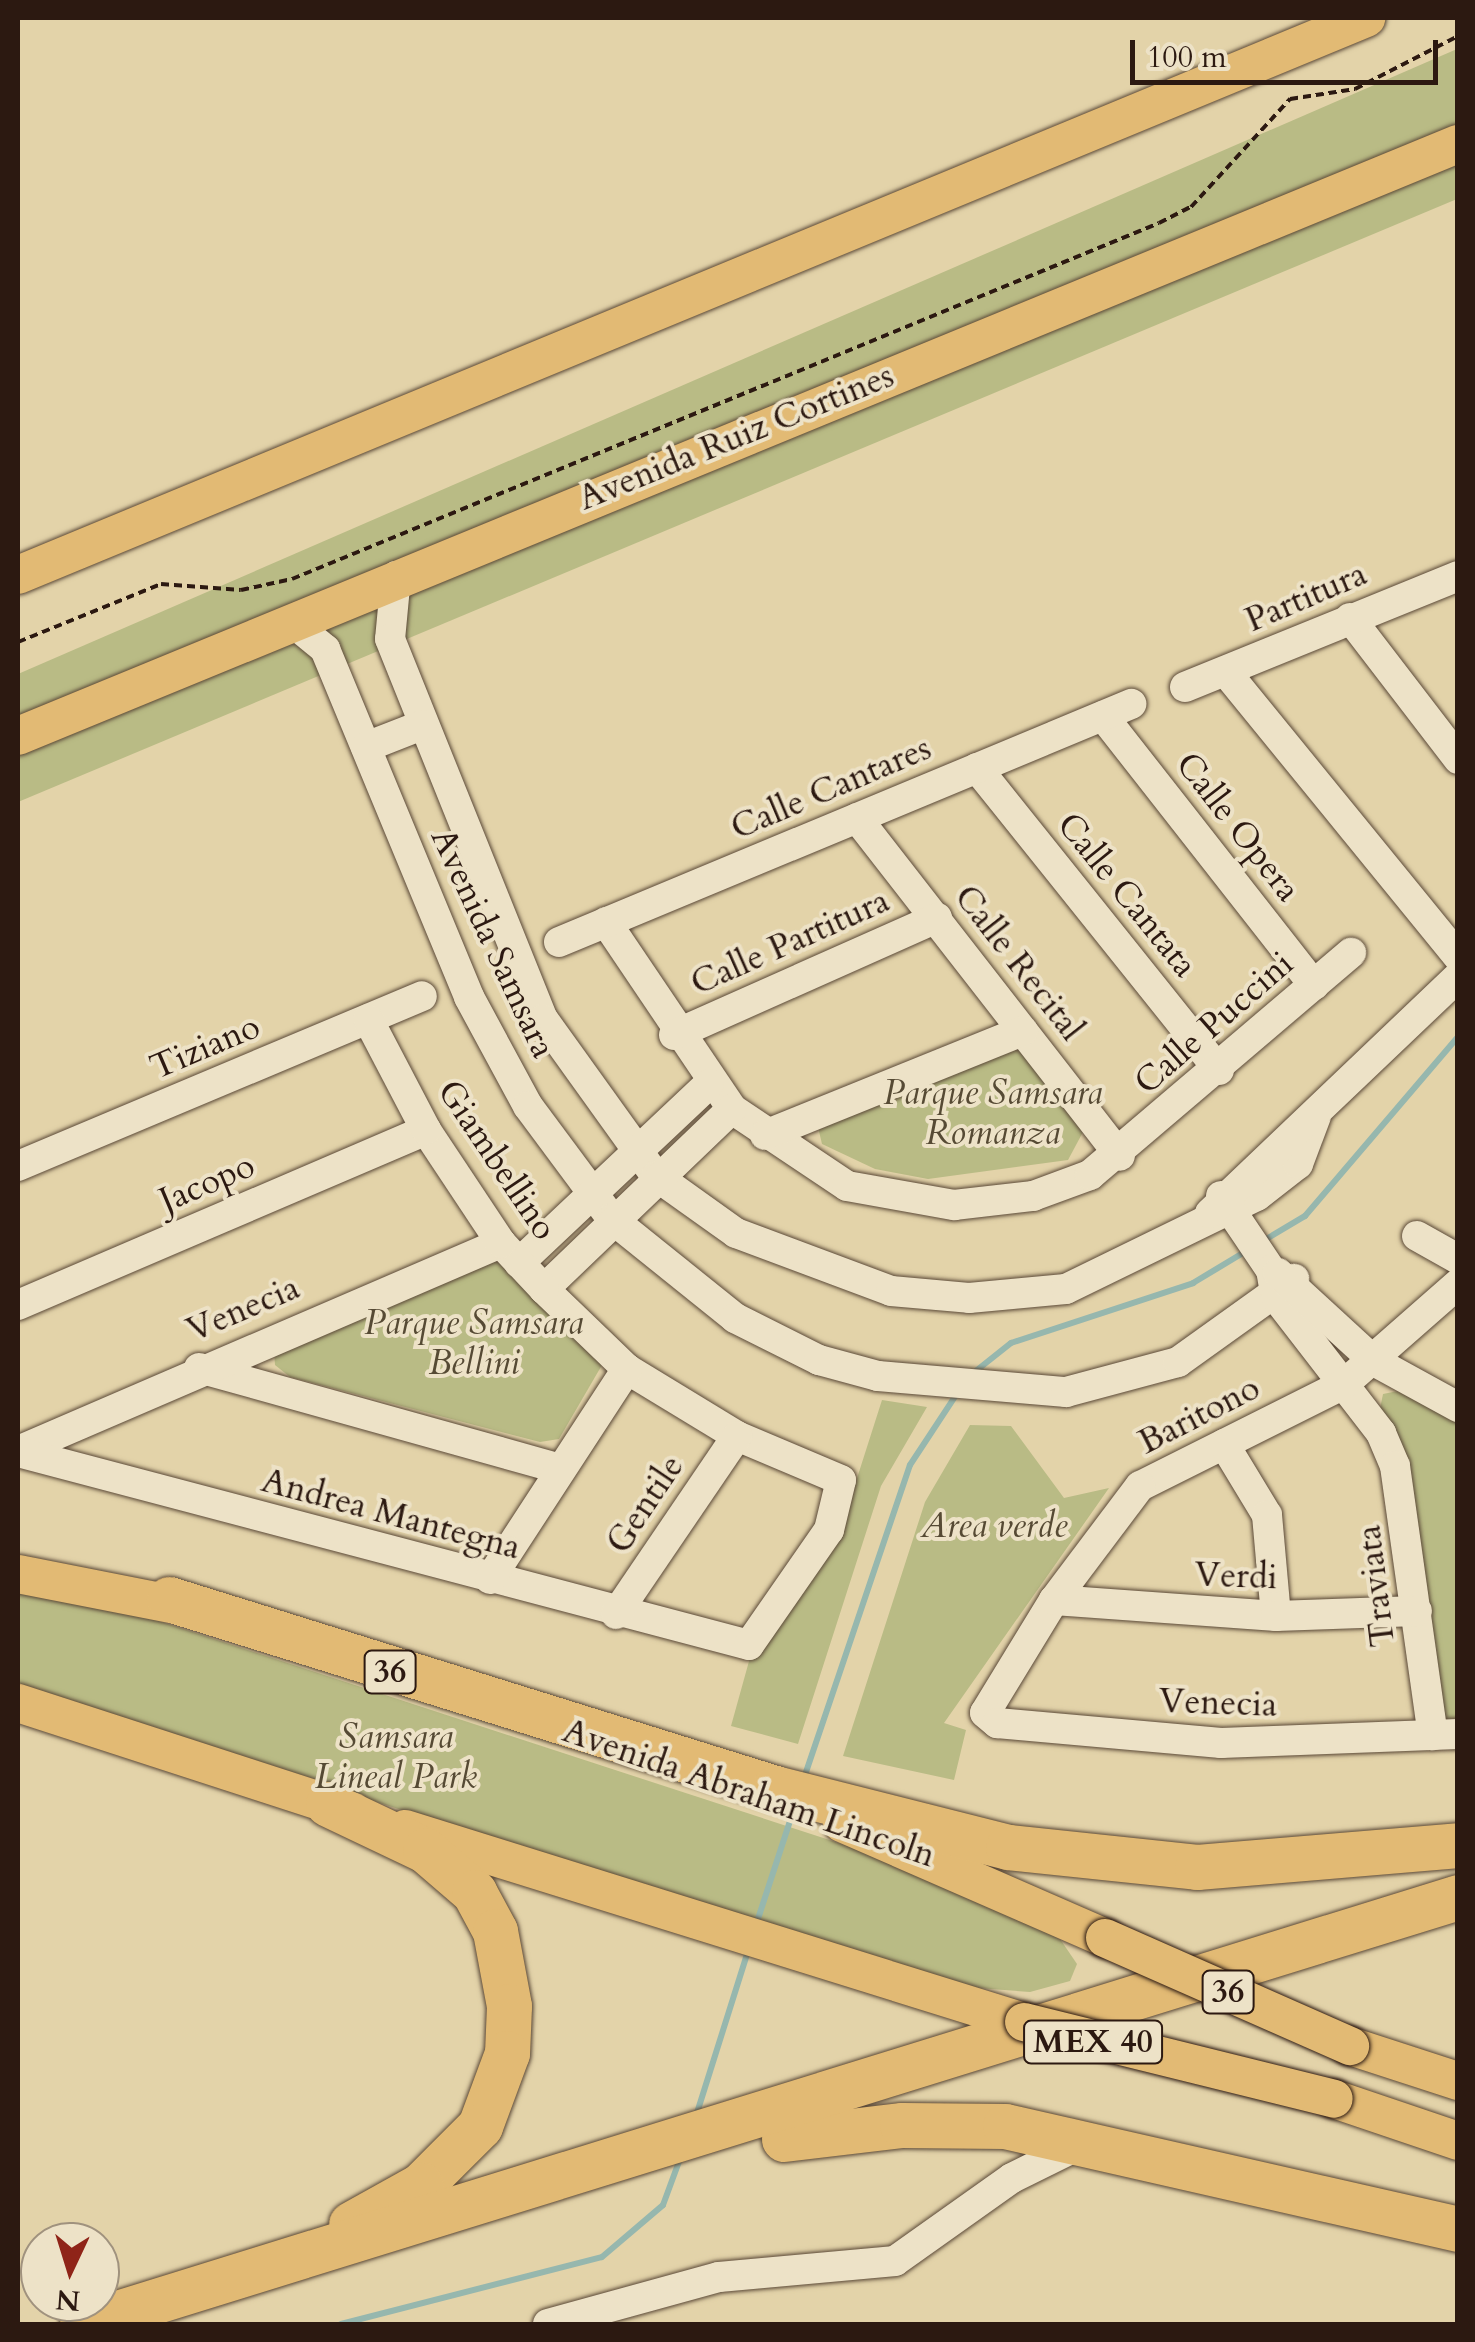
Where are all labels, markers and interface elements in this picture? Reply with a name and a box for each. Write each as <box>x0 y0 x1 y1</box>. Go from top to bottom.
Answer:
scale bar <box>1135 20 1442 82</box>
text: 100 m <box>1147 37 1227 78</box>
street label: Avenida Ruiz Cortines <box>572 354 900 520</box>
street label: Partitura <box>1239 553 1373 641</box>
street label: Calle Cantares <box>725 727 937 849</box>
street label: Calle Opera <box>1167 744 1309 910</box>
street label: Calle Cantata <box>1048 804 1206 986</box>
street label: Avenida Samsara <box>421 822 565 1064</box>
street label: Calle Recital <box>945 877 1093 1049</box>
street label: Calle Partitura <box>684 880 896 1004</box>
street label: Calle Puccini <box>1126 943 1302 1103</box>
street label: Tiziano <box>144 1005 266 1089</box>
street label: Giambellino <box>428 1072 566 1248</box>
park label: Parque Samsara Romanza <box>883 1072 1103 1154</box>
street label: Jacopo <box>153 1144 261 1222</box>
street label: Venecia <box>180 1267 306 1351</box>
park label: Parque Samsara Bellini <box>364 1302 584 1384</box>
street label: Baritono <box>1131 1367 1267 1463</box>
street label: Gentile <box>597 1447 693 1561</box>
street label: Andrea Mantegna <box>257 1459 525 1569</box>
park label: Area verde <box>921 1505 1067 1547</box>
street label: Traviata <box>1348 1523 1404 1649</box>
street label: Verdi <box>1194 1554 1278 1598</box>
road number: 36 <box>362 1645 418 1699</box>
street label: Venecia <box>1158 1680 1278 1726</box>
street label: Avenida Abraham Lincoln <box>557 1710 941 1876</box>
park label: Samsara Lineal Park <box>315 1716 477 1798</box>
road number: 36 <box>1200 1965 1256 2019</box>
road number: MEX 40 <box>1023 2015 1163 2069</box>
north arrow <box>20 2222 120 2322</box>
text: N <box>55 2280 81 2320</box>

